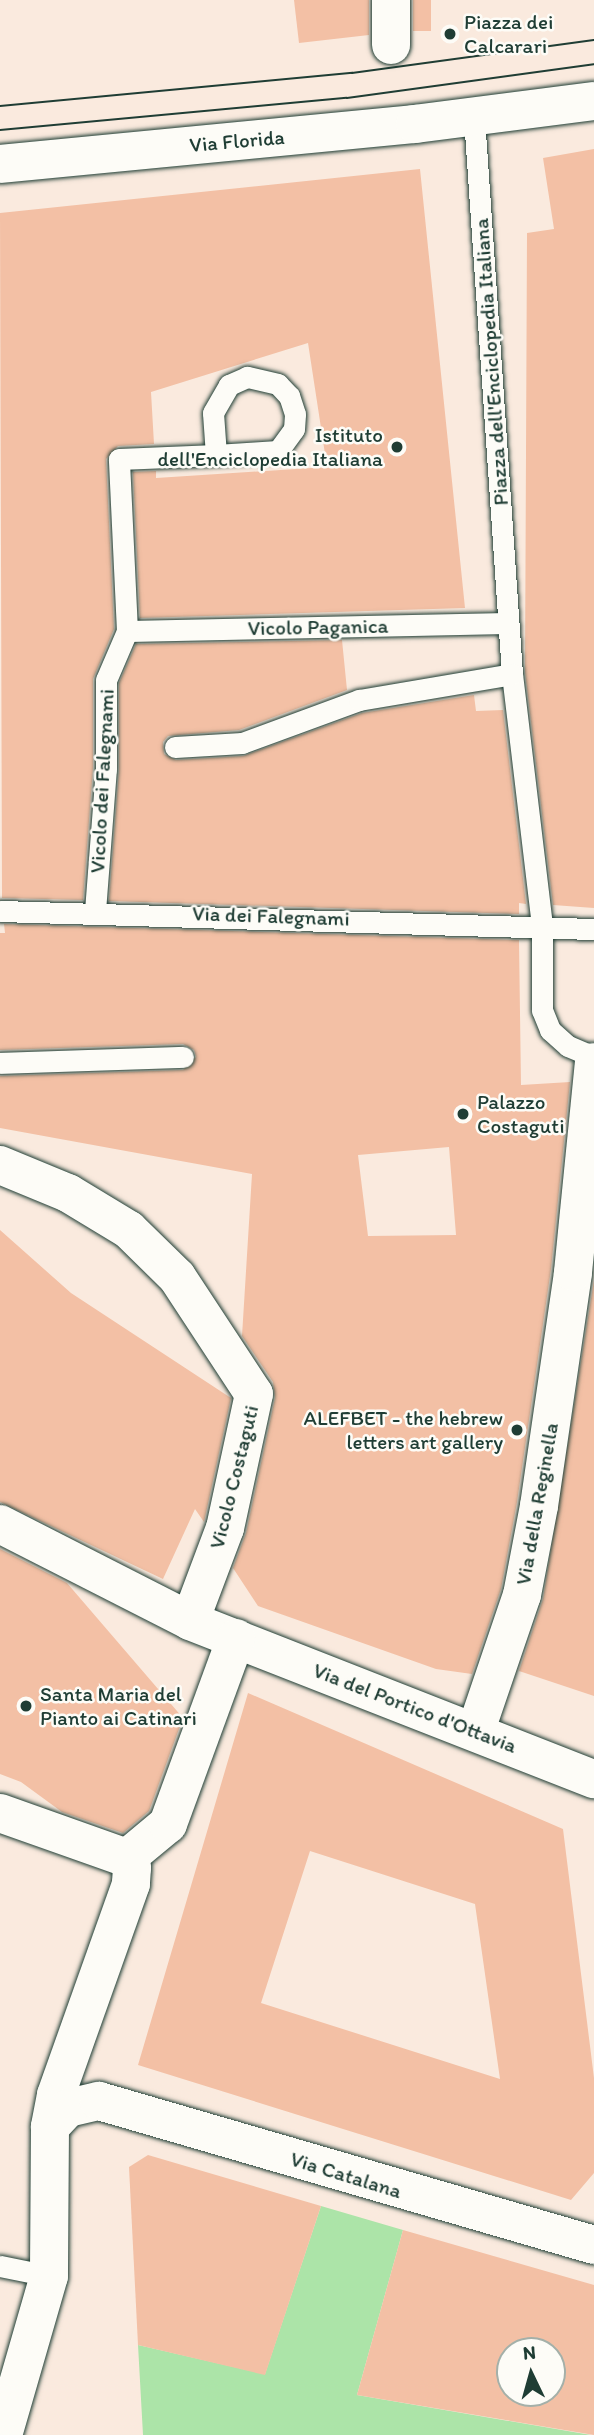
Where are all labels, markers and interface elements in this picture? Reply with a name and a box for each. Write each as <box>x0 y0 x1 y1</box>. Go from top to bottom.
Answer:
place label: Piazza dei Calcarari <box>464 9 554 59</box>
marker: Piazza dei Calcarari <box>442 26 458 42</box>
street label: Via Florida <box>188 124 286 158</box>
street label: Piazza dell'Enciclopedia Italiana <box>468 217 514 507</box>
place label: Istituto dell'Enciclopedia Italiana <box>157 422 383 472</box>
marker: Istituto dell'Enciclopedia Italiana <box>389 439 405 455</box>
street label: Vicolo Paganica <box>248 613 388 641</box>
street label: Vicolo dei Falegnami <box>85 688 119 874</box>
street label: Via dei Falegnami <box>192 901 350 931</box>
place label: Palazzo Costaguti <box>477 1089 565 1139</box>
marker: Palazzo Costaguti <box>455 1106 471 1122</box>
street label: Vicolo Costaguti <box>204 1403 264 1551</box>
place label: ALEFBET - the hebrew letters art gallery <box>303 1405 503 1455</box>
street label: Via della Reginella <box>510 1421 564 1587</box>
marker: ALEFBET - the hebrew letters art gallery <box>509 1422 525 1438</box>
street label: Via del Portico d'Ottavia <box>309 1657 521 1759</box>
place label: Santa Maria del Pianto ai Catinari <box>40 1681 197 1731</box>
marker: Santa Maria del Pianto ai Catinari <box>18 1698 34 1714</box>
street label: Via Catalana <box>287 2146 405 2204</box>
north arrow <box>496 2337 566 2407</box>
text: N <box>522 2341 537 2365</box>

